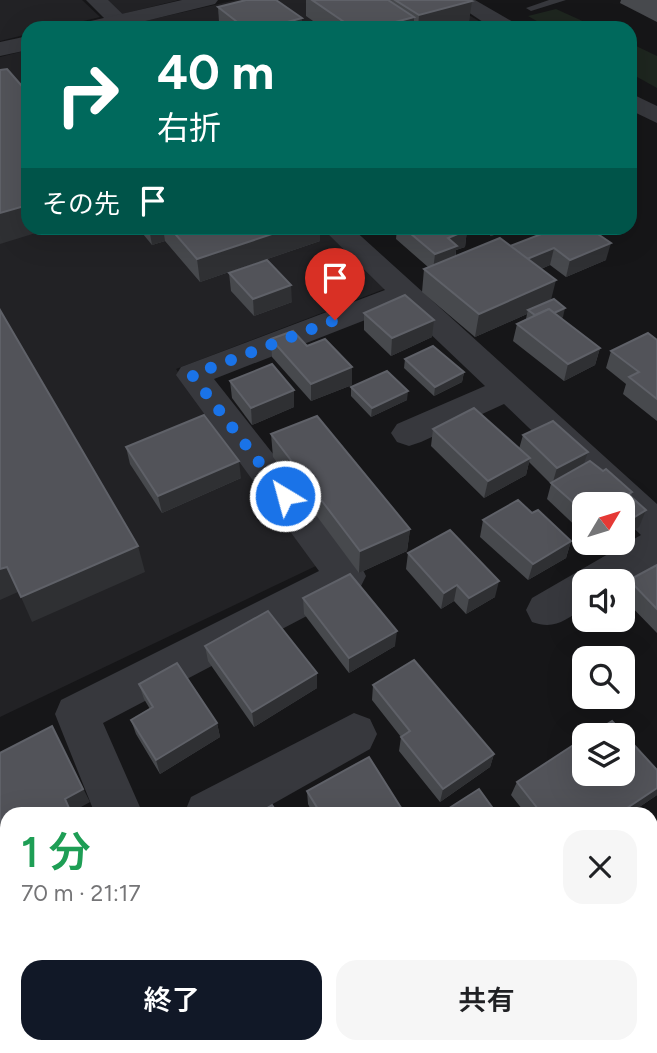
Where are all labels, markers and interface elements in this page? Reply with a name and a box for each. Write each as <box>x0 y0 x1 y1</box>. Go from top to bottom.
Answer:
text: 40 m <box>157 42 274 101</box>
icon: right <box>42 49 133 140</box>
text: 右折 <box>157 109 221 147</box>
icon: arrive <box>134 182 172 220</box>
text: その先 <box>42 188 120 220</box>
pin <box>305 248 365 320</box>
icon: arrive <box>316 259 354 297</box>
position arrow <box>248 459 322 533</box>
north arrow <box>572 492 635 555</box>
map controls <box>572 492 635 786</box>
button: sound <box>572 569 635 632</box>
button: search <box>572 646 635 709</box>
button: layers <box>572 723 635 786</box>
text: 1 分 <box>21 827 91 878</box>
button: close <box>563 830 637 904</box>
text: 70 m · 21:17 <box>21 879 141 907</box>
button: 終了 <box>21 960 322 1040</box>
button: 共有 <box>336 960 637 1040</box>

